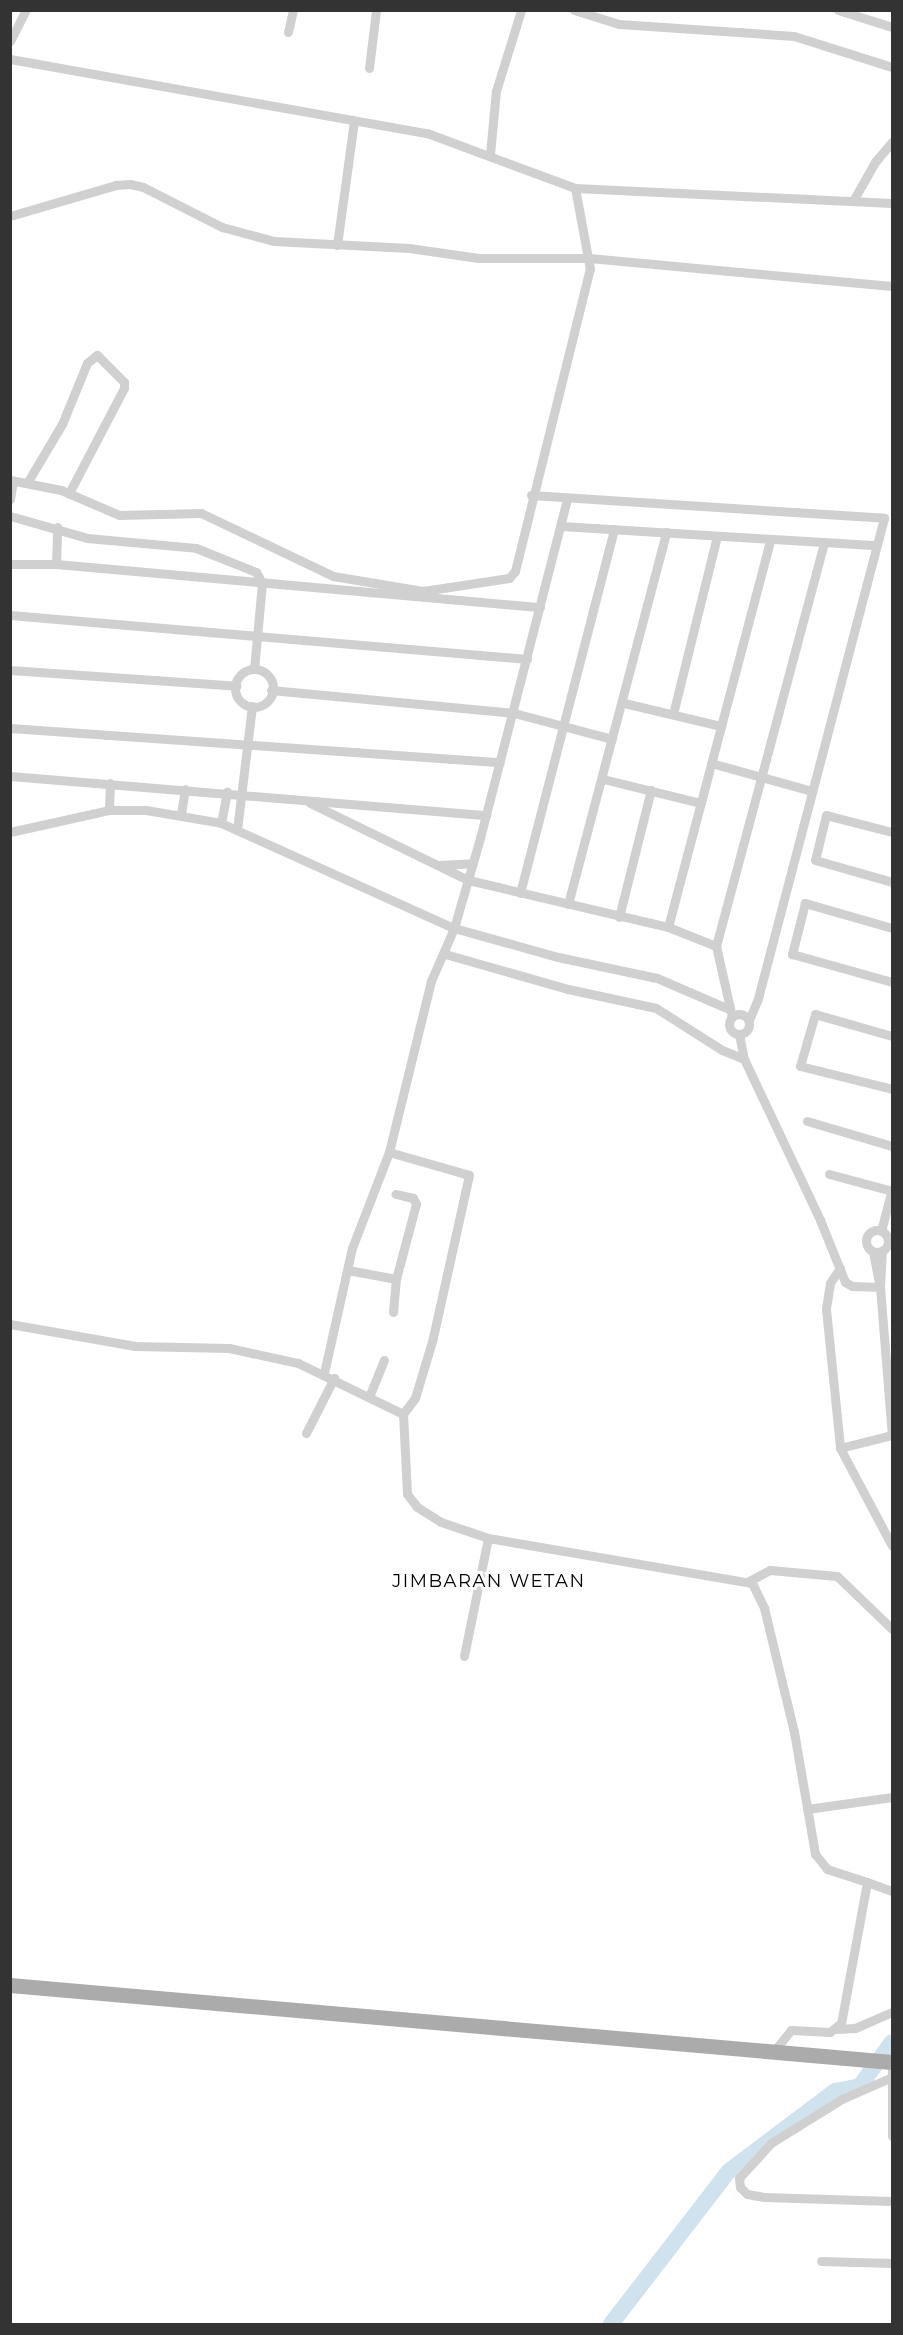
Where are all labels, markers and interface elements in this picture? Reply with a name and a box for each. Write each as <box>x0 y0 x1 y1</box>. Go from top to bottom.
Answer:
district label: JIMBARAN WETAN <box>392 1570 586 1592</box>

